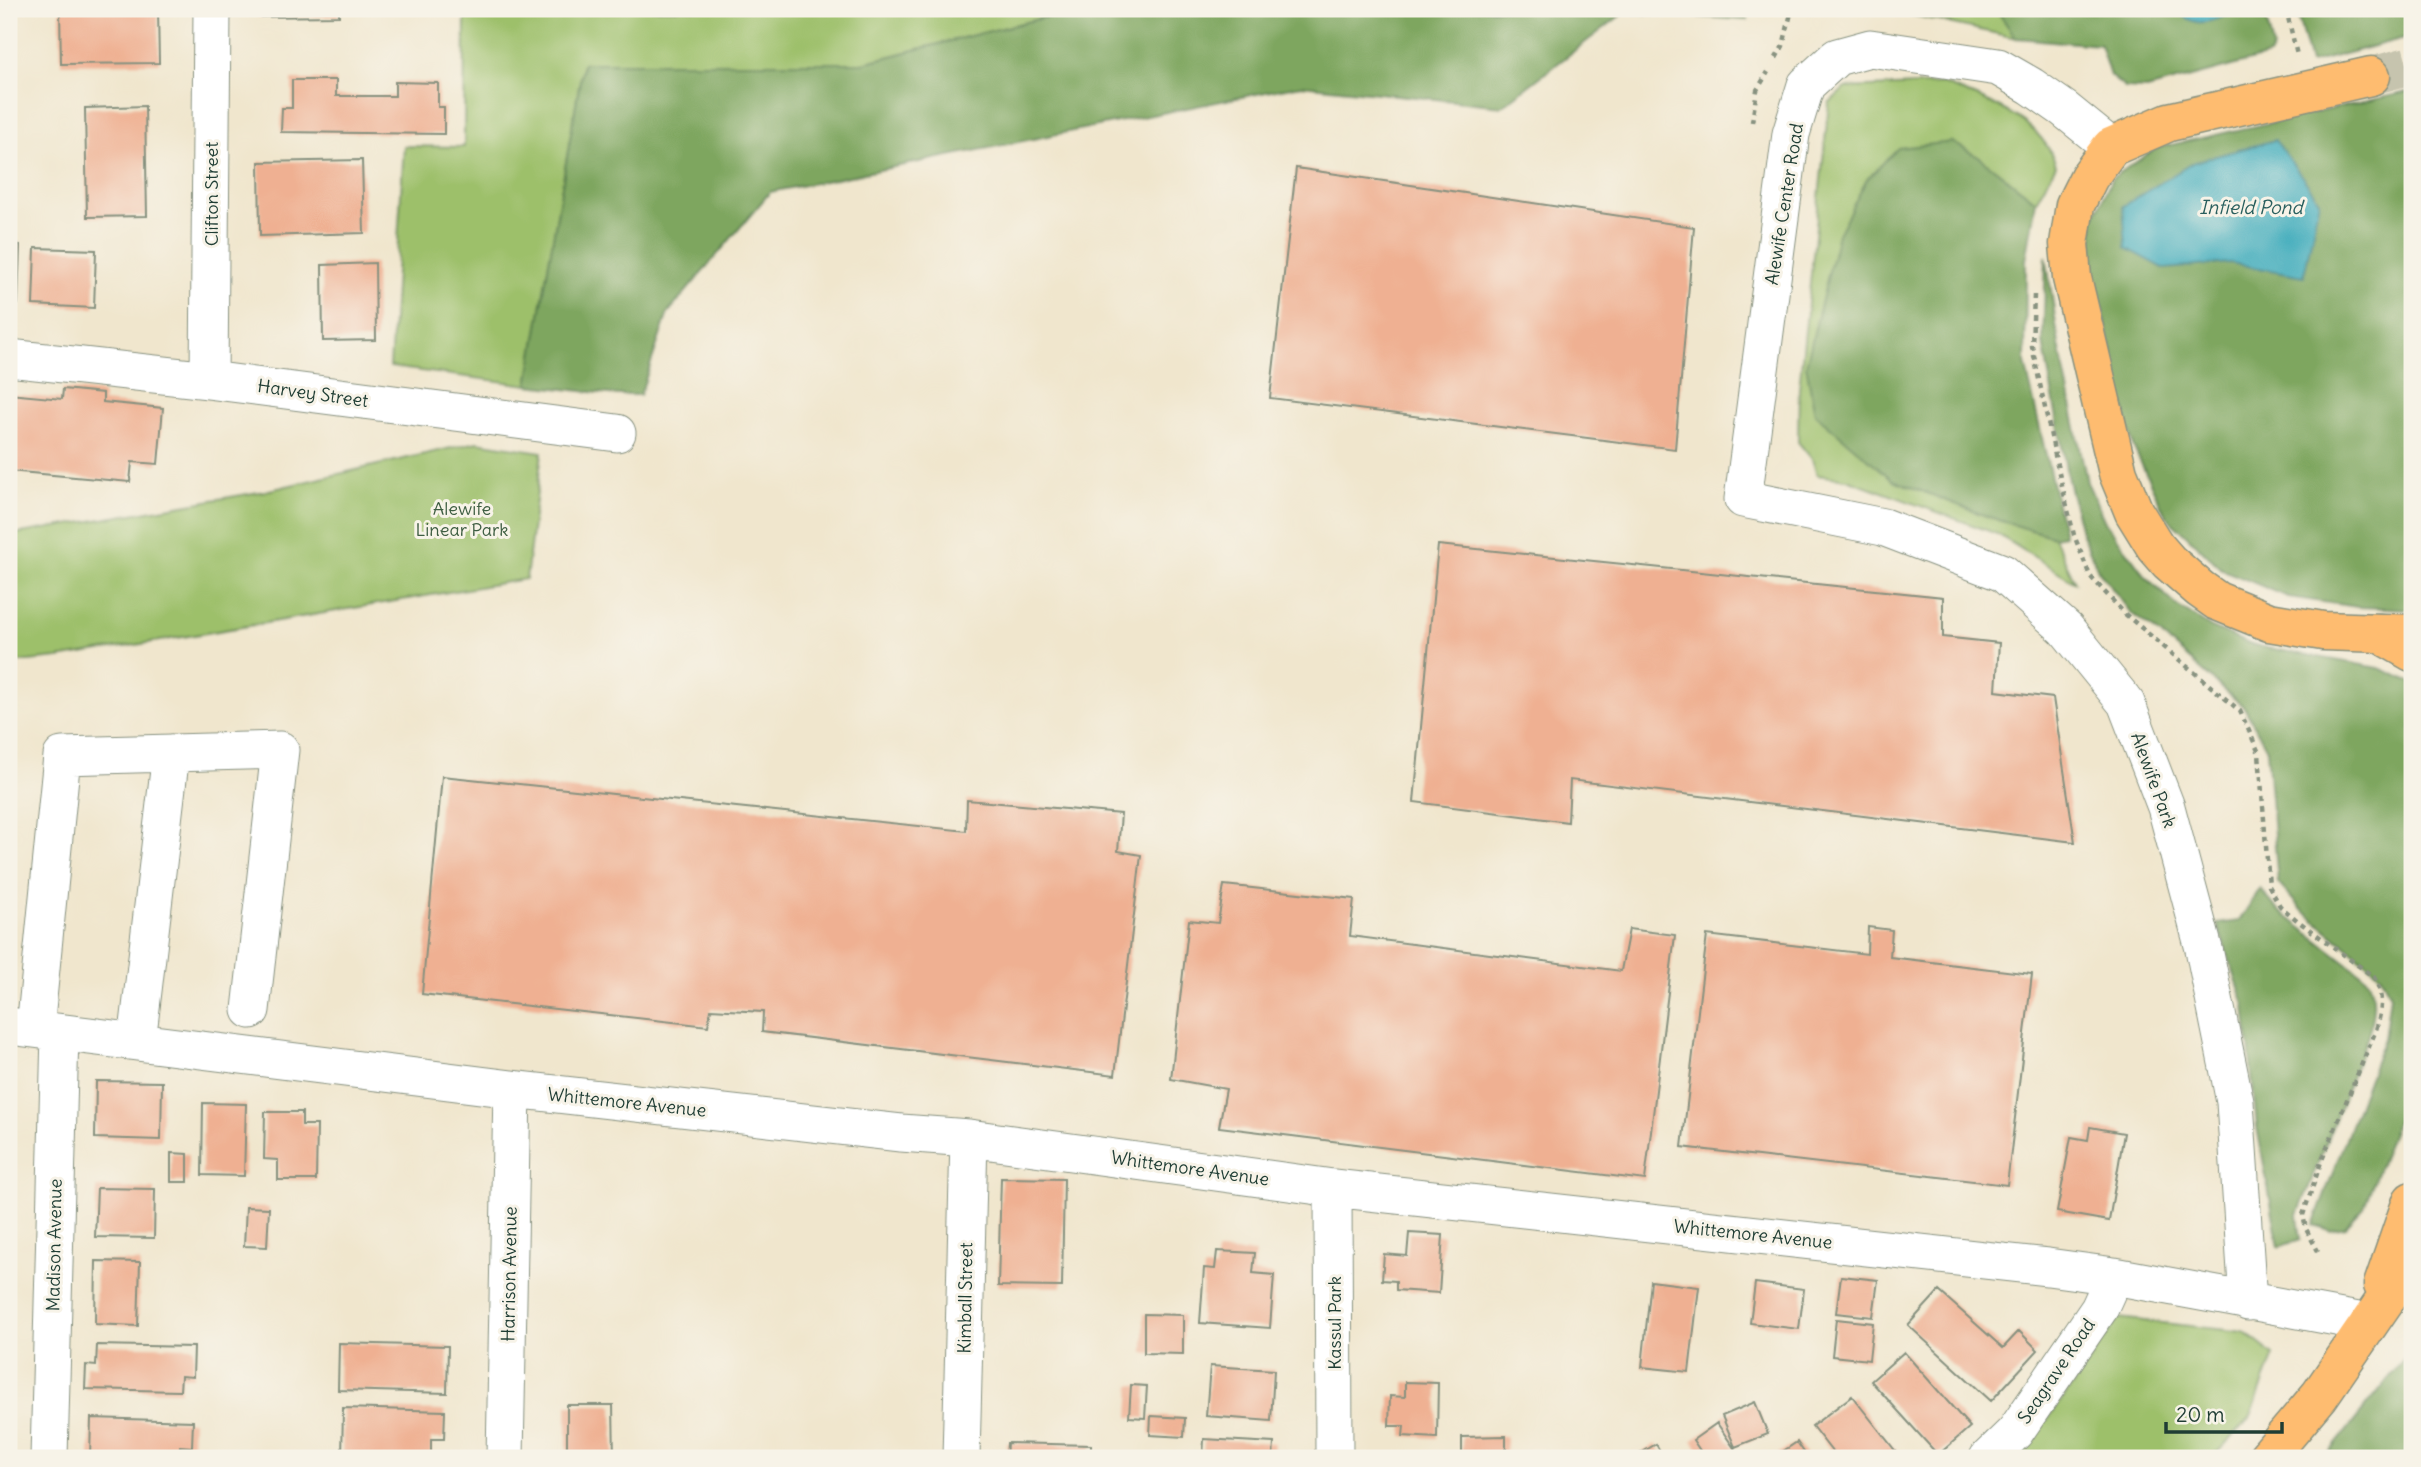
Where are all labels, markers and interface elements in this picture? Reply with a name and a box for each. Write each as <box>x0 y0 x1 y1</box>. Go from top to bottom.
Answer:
street label: Alewife Center Road <box>1760 121 1808 287</box>
street label: Clifton Street <box>200 142 223 246</box>
water label: Infield Pond <box>2199 195 2306 219</box>
street label: Harvey Street <box>256 374 370 412</box>
park label: Alewife Linear Park <box>415 497 509 541</box>
street label: Alewife Park <box>2126 729 2182 831</box>
street label: Whittemore Avenue <box>547 1082 707 1122</box>
street label: Whittemore Avenue <box>1109 1146 1271 1190</box>
street label: Madison Avenue <box>41 1178 67 1312</box>
street label: Harrison Avenue <box>496 1206 522 1342</box>
street label: Whittemore Avenue <box>1673 1214 1833 1254</box>
street label: Kimball Street <box>953 1242 977 1354</box>
street label: Kassul Park <box>1323 1276 1346 1370</box>
street label: Seagrave Road <box>2012 1314 2100 1428</box>
scale bar <box>2166 1390 2281 1434</box>
text: 20 m <box>2176 1401 2225 1428</box>

